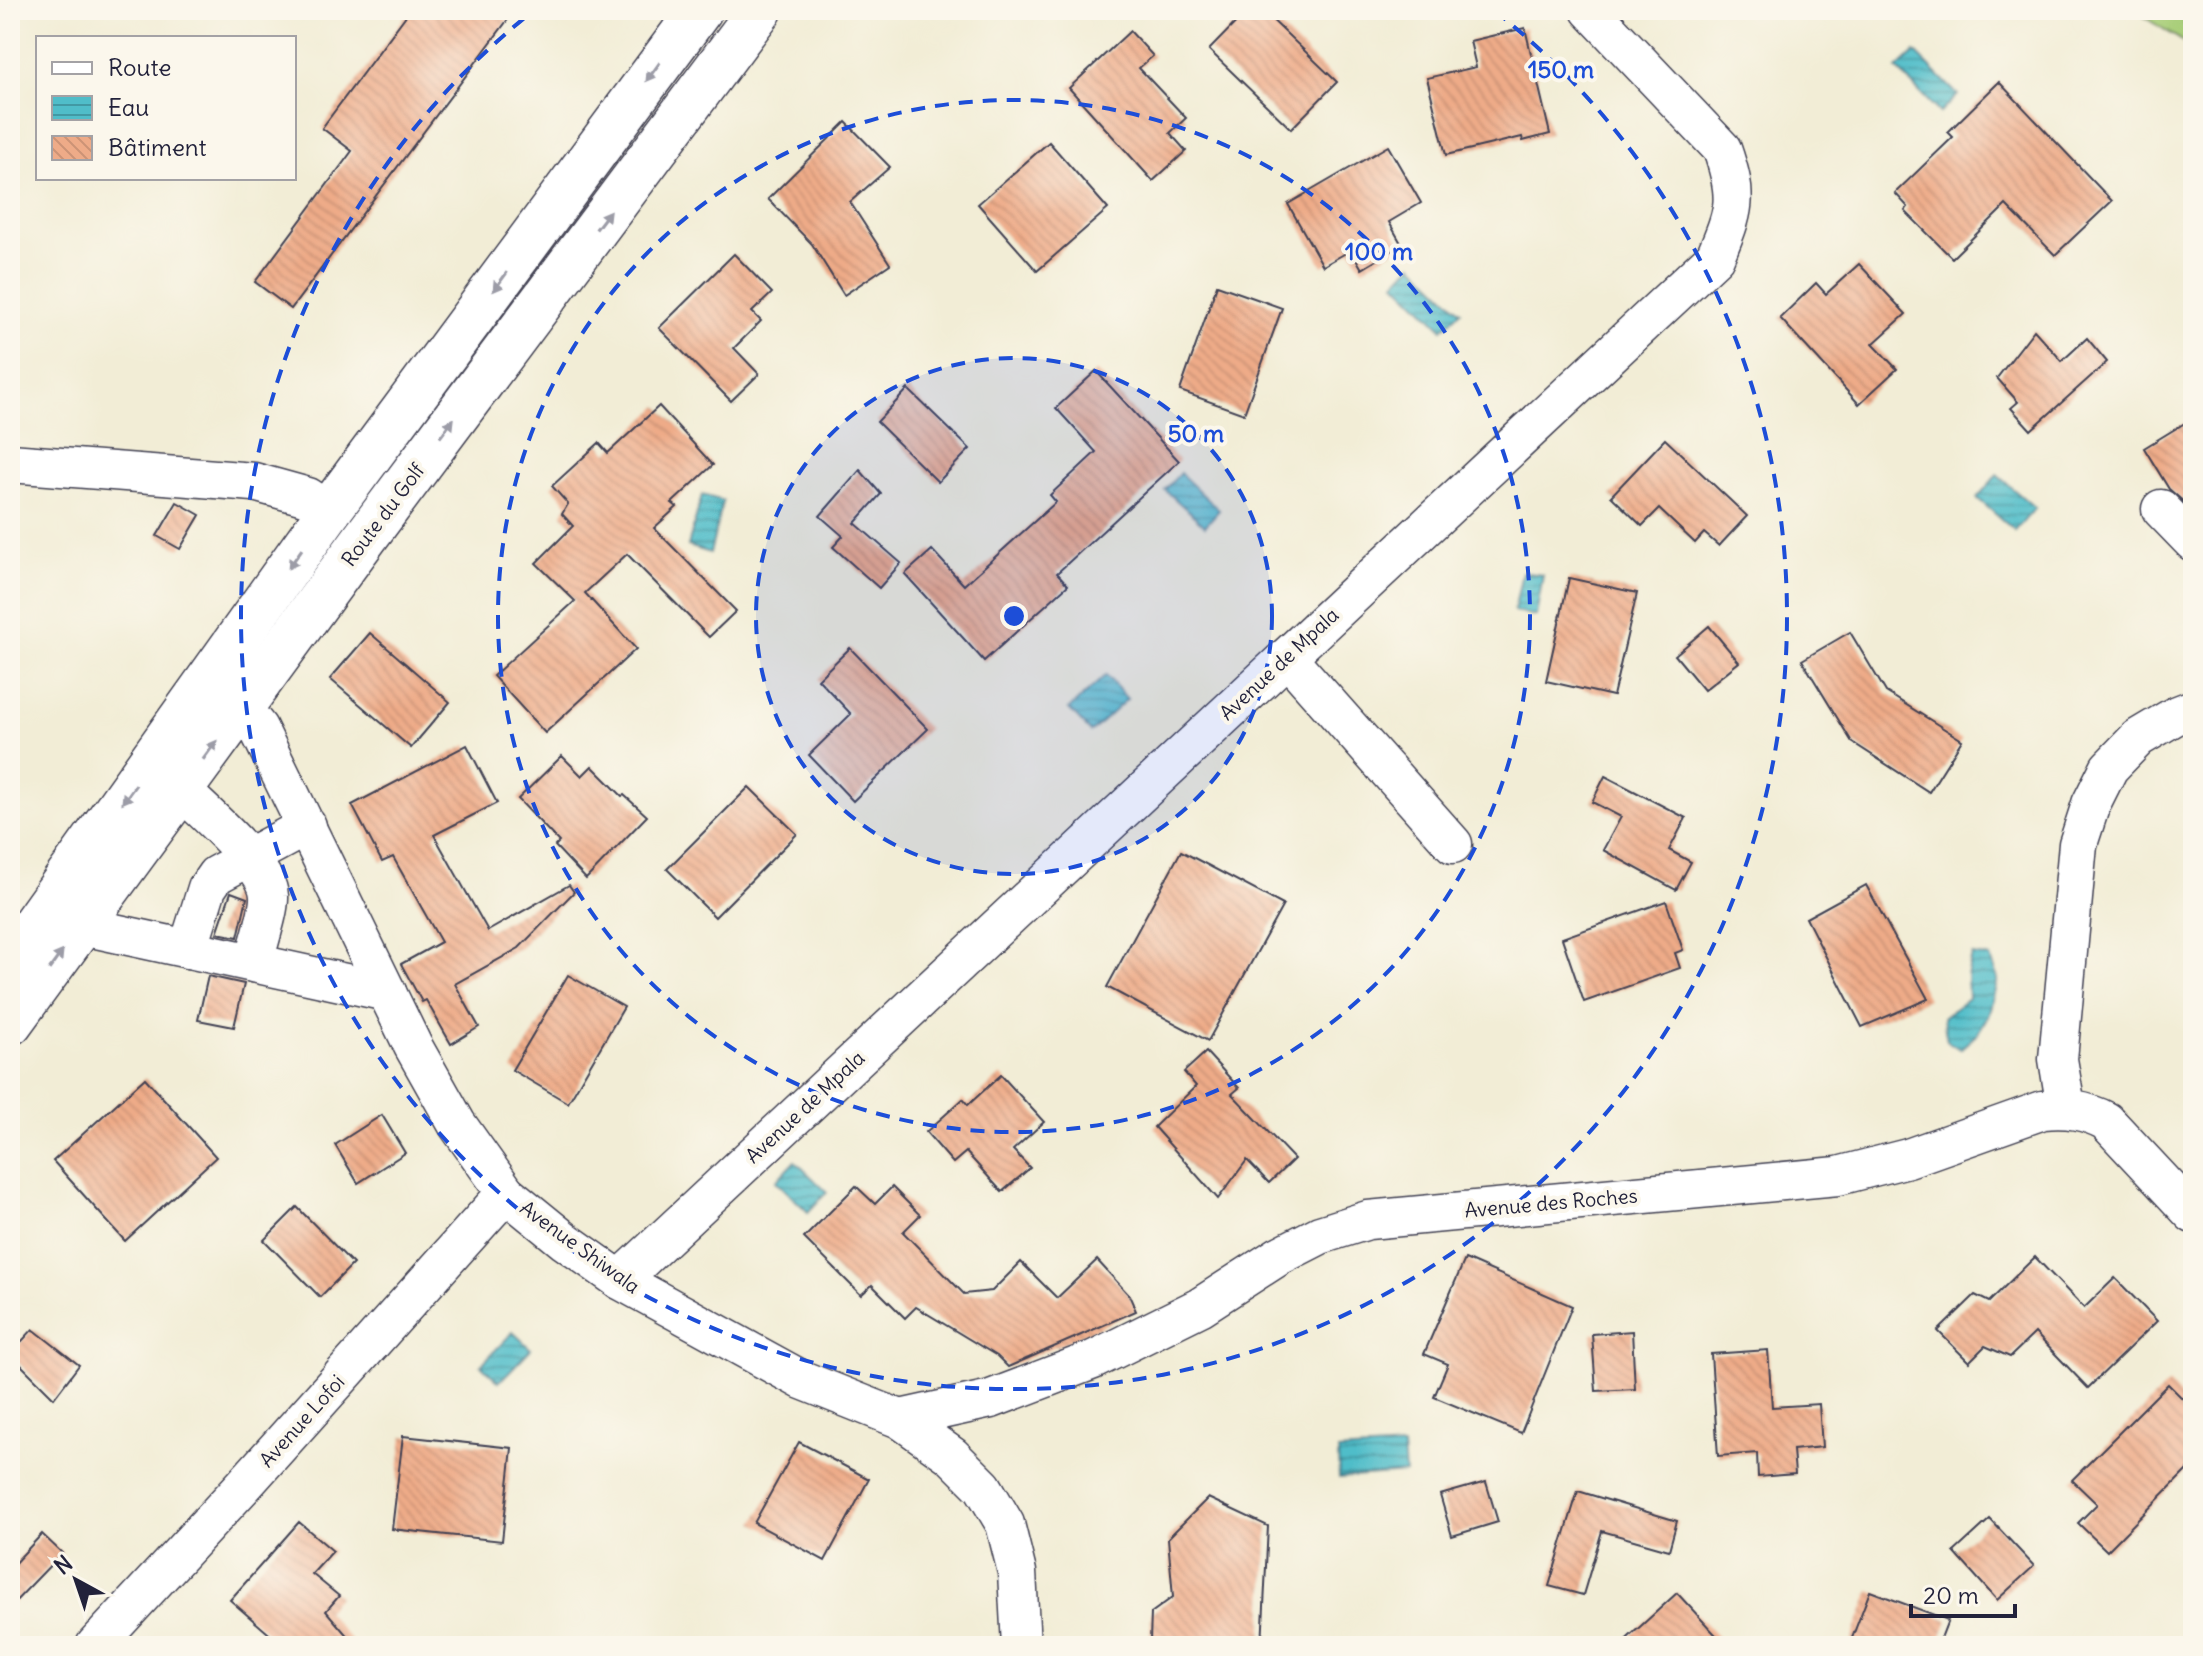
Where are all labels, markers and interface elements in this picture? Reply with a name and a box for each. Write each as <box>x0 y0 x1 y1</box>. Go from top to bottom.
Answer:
legend <box>36 36 296 180</box>
text: Route <box>108 52 171 82</box>
text: 150 m <box>1528 54 1594 84</box>
one-way arrow <box>646 62 662 83</box>
text: Eau <box>108 92 149 122</box>
text: Bâtiment <box>108 132 207 162</box>
one-way arrow <box>594 210 610 230</box>
text: 100 m <box>1345 236 1413 266</box>
one-way arrow <box>492 272 508 292</box>
one-way arrow <box>439 418 455 438</box>
text: 50 m <box>1168 418 1224 448</box>
street label: Route du Golf <box>336 458 430 571</box>
one-way arrow <box>288 548 303 569</box>
centre of rings <box>1000 602 1028 630</box>
street label: Avenue de Mpala <box>1214 602 1343 725</box>
one-way arrow <box>202 740 218 761</box>
one-way arrow <box>122 783 137 804</box>
one-way arrow <box>48 950 64 970</box>
street label: Avenue de Mpala <box>740 1045 869 1168</box>
street label: Avenue des Roches <box>1463 1182 1638 1223</box>
street label: Avenue Shiwala <box>516 1195 645 1298</box>
street label: Avenue Lofoi <box>254 1369 350 1472</box>
north arrow <box>36 1540 116 1620</box>
text: N <box>48 1549 78 1580</box>
scale bar <box>1911 1568 2015 1618</box>
text: 20 m <box>1923 1580 1979 1610</box>

